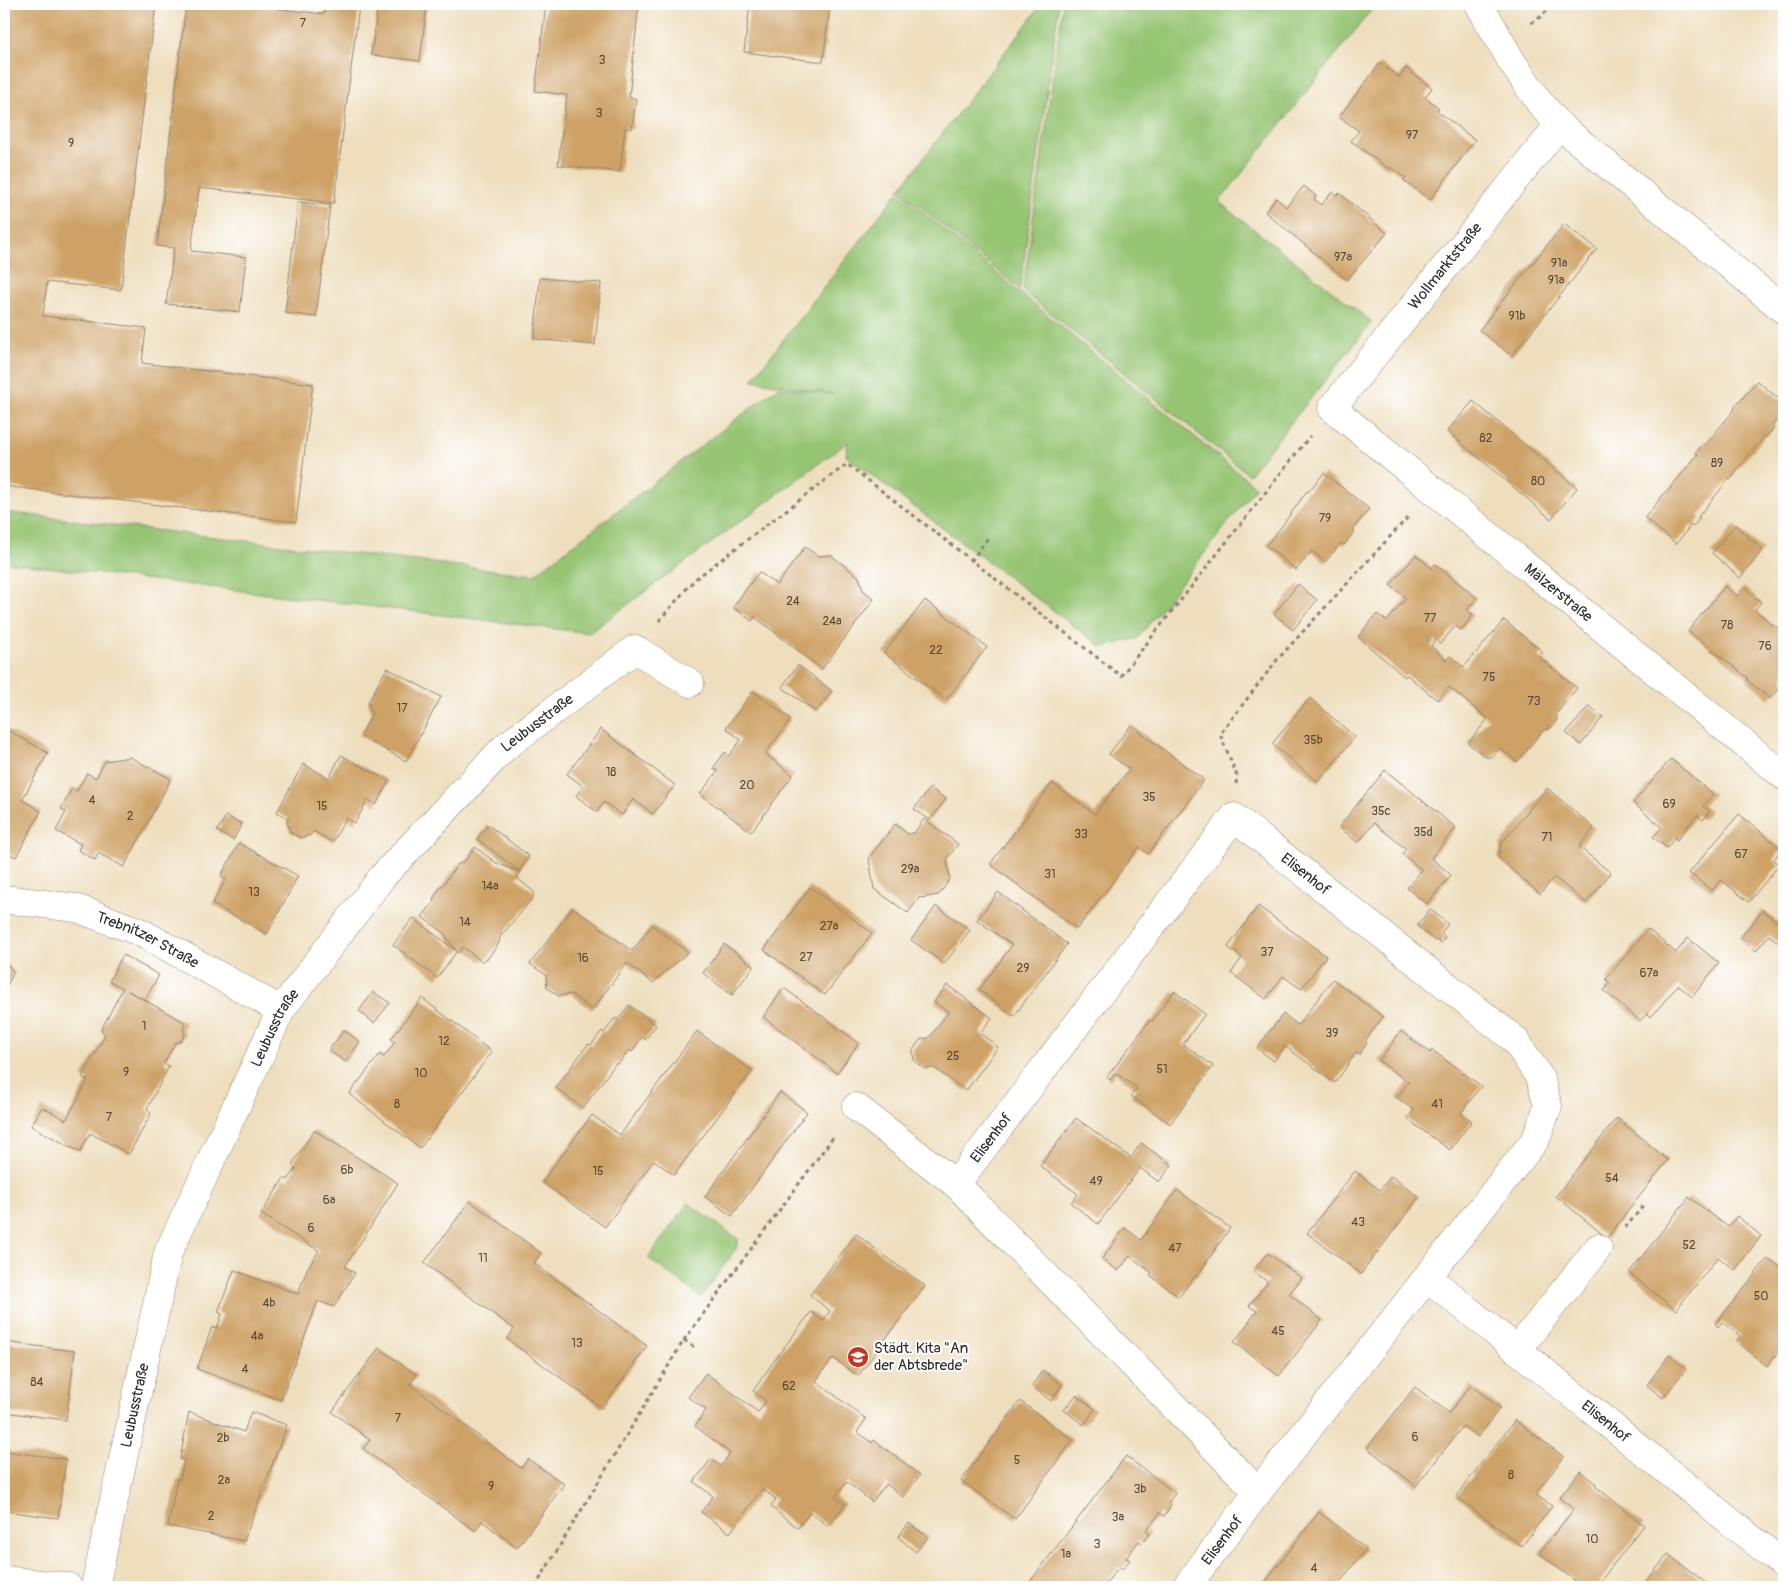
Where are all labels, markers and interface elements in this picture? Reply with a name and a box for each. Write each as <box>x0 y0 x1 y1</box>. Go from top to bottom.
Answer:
house number: 7 <box>300 16 307 31</box>
house number: 3 <box>599 53 606 68</box>
house number: 3 <box>596 106 603 121</box>
house number: 97 <box>1406 128 1419 143</box>
house number: 9 <box>68 136 74 151</box>
street label: Wollmarktstraße <box>1404 218 1487 314</box>
house number: 97a <box>1334 250 1352 265</box>
house number: 91a <box>1551 256 1568 271</box>
house number: 91a <box>1548 273 1565 288</box>
house number: 91b <box>1509 309 1525 324</box>
house number: 82 <box>1480 431 1493 446</box>
house number: 89 <box>1711 456 1723 471</box>
house number: 80 <box>1531 474 1545 489</box>
house number: 79 <box>1319 511 1331 526</box>
street label: Mälzerstraße <box>1520 559 1597 627</box>
house number: 24 <box>786 594 800 609</box>
house number: 77 <box>1424 611 1437 626</box>
house number: 24a <box>822 614 842 629</box>
house number: 78 <box>1721 618 1733 633</box>
house number: 76 <box>1758 639 1772 654</box>
house number: 22 <box>929 643 943 658</box>
house number: 75 <box>1483 670 1495 685</box>
street label: Leubusstraße <box>497 689 578 757</box>
house number: 73 <box>1527 694 1541 709</box>
house number: 17 <box>396 701 408 716</box>
house number: 35b <box>1303 733 1323 748</box>
house number: 18 <box>606 765 616 780</box>
house number: 20 <box>740 778 754 793</box>
house number: 35 <box>1142 790 1156 805</box>
house number: 4 <box>89 793 96 808</box>
house number: 69 <box>1662 797 1676 812</box>
house number: 15 <box>316 799 328 814</box>
house number: 35c <box>1371 804 1391 819</box>
house number: 2 <box>127 809 134 824</box>
house number: 35d <box>1413 825 1433 840</box>
house number: 33 <box>1074 827 1088 842</box>
house number: 71 <box>1541 830 1553 845</box>
house number: 67 <box>1734 847 1748 862</box>
street label: Elisenhof <box>1277 849 1334 900</box>
house number: 29a <box>901 862 920 877</box>
house number: 31 <box>1044 867 1056 882</box>
house number: 14a <box>481 879 499 894</box>
house number: 13 <box>248 885 260 900</box>
street label: Trebnitzer Straße <box>94 908 203 973</box>
house number: 14 <box>459 915 471 930</box>
house number: 27a <box>820 919 839 934</box>
house number: 37 <box>1260 945 1274 960</box>
house number: 27 <box>799 950 813 965</box>
house number: 16 <box>577 951 589 966</box>
house number: 29 <box>1017 961 1029 976</box>
house number: 67a <box>1640 966 1659 981</box>
street label: Leubusstraße <box>247 985 304 1070</box>
house number: 1 <box>142 1019 146 1034</box>
house number: 39 <box>1326 1026 1338 1041</box>
house number: 12 <box>438 1034 450 1049</box>
house number: 25 <box>946 1049 960 1064</box>
house number: 51 <box>1156 1062 1168 1077</box>
house number: 9 <box>123 1065 129 1080</box>
house number: 10 <box>415 1066 427 1081</box>
house number: 8 <box>394 1097 400 1112</box>
house number: 41 <box>1431 1097 1443 1112</box>
street label: Elisenhof <box>966 1109 1016 1167</box>
house number: 7 <box>106 1110 113 1125</box>
house number: 6b <box>341 1163 354 1178</box>
house number: 15 <box>592 1164 604 1179</box>
house number: 54 <box>1605 1171 1619 1186</box>
house number: 49 <box>1089 1174 1103 1189</box>
house number: 6a <box>323 1193 336 1208</box>
house number: 43 <box>1351 1215 1365 1230</box>
house number: 6 <box>308 1221 315 1236</box>
house number: 52 <box>1682 1238 1696 1253</box>
house number: 47 <box>1168 1241 1182 1256</box>
house number: 11 <box>478 1251 488 1266</box>
house number: 50 <box>1754 1289 1768 1304</box>
house number: 4b <box>263 1296 276 1311</box>
house number: 45 <box>1271 1324 1285 1339</box>
house number: 4a <box>251 1329 264 1344</box>
house number: 13 <box>571 1336 583 1351</box>
place label: Städt. Kita "An der Abtsbrede" <box>874 1339 968 1375</box>
school or university icon: Städt. Kita "An der Abtsbrede" <box>846 1345 870 1369</box>
street label: Leubusstraße <box>117 1361 154 1449</box>
house number: 4 <box>242 1362 249 1377</box>
house number: 84 <box>30 1375 44 1390</box>
house number: 62 <box>782 1379 796 1394</box>
street label: Elisenhof <box>1577 1396 1634 1447</box>
house number: 7 <box>395 1411 402 1426</box>
house number: 6 <box>1412 1430 1419 1445</box>
house number: 2b <box>217 1431 229 1446</box>
house number: 5 <box>1014 1453 1020 1468</box>
house number: 8 <box>1508 1468 1514 1483</box>
house number: 2a <box>218 1473 231 1488</box>
house number: 9 <box>488 1479 494 1494</box>
house number: 3b <box>1134 1482 1146 1497</box>
house number: 2 <box>208 1509 215 1524</box>
house number: 3a <box>1112 1510 1125 1525</box>
street label: Elisenhof <box>1198 1512 1247 1569</box>
house number: 10 <box>1586 1532 1598 1547</box>
house number: 3 <box>1094 1537 1101 1552</box>
house number: 1a <box>1061 1547 1072 1562</box>
house number: 4 <box>1311 1561 1318 1576</box>

